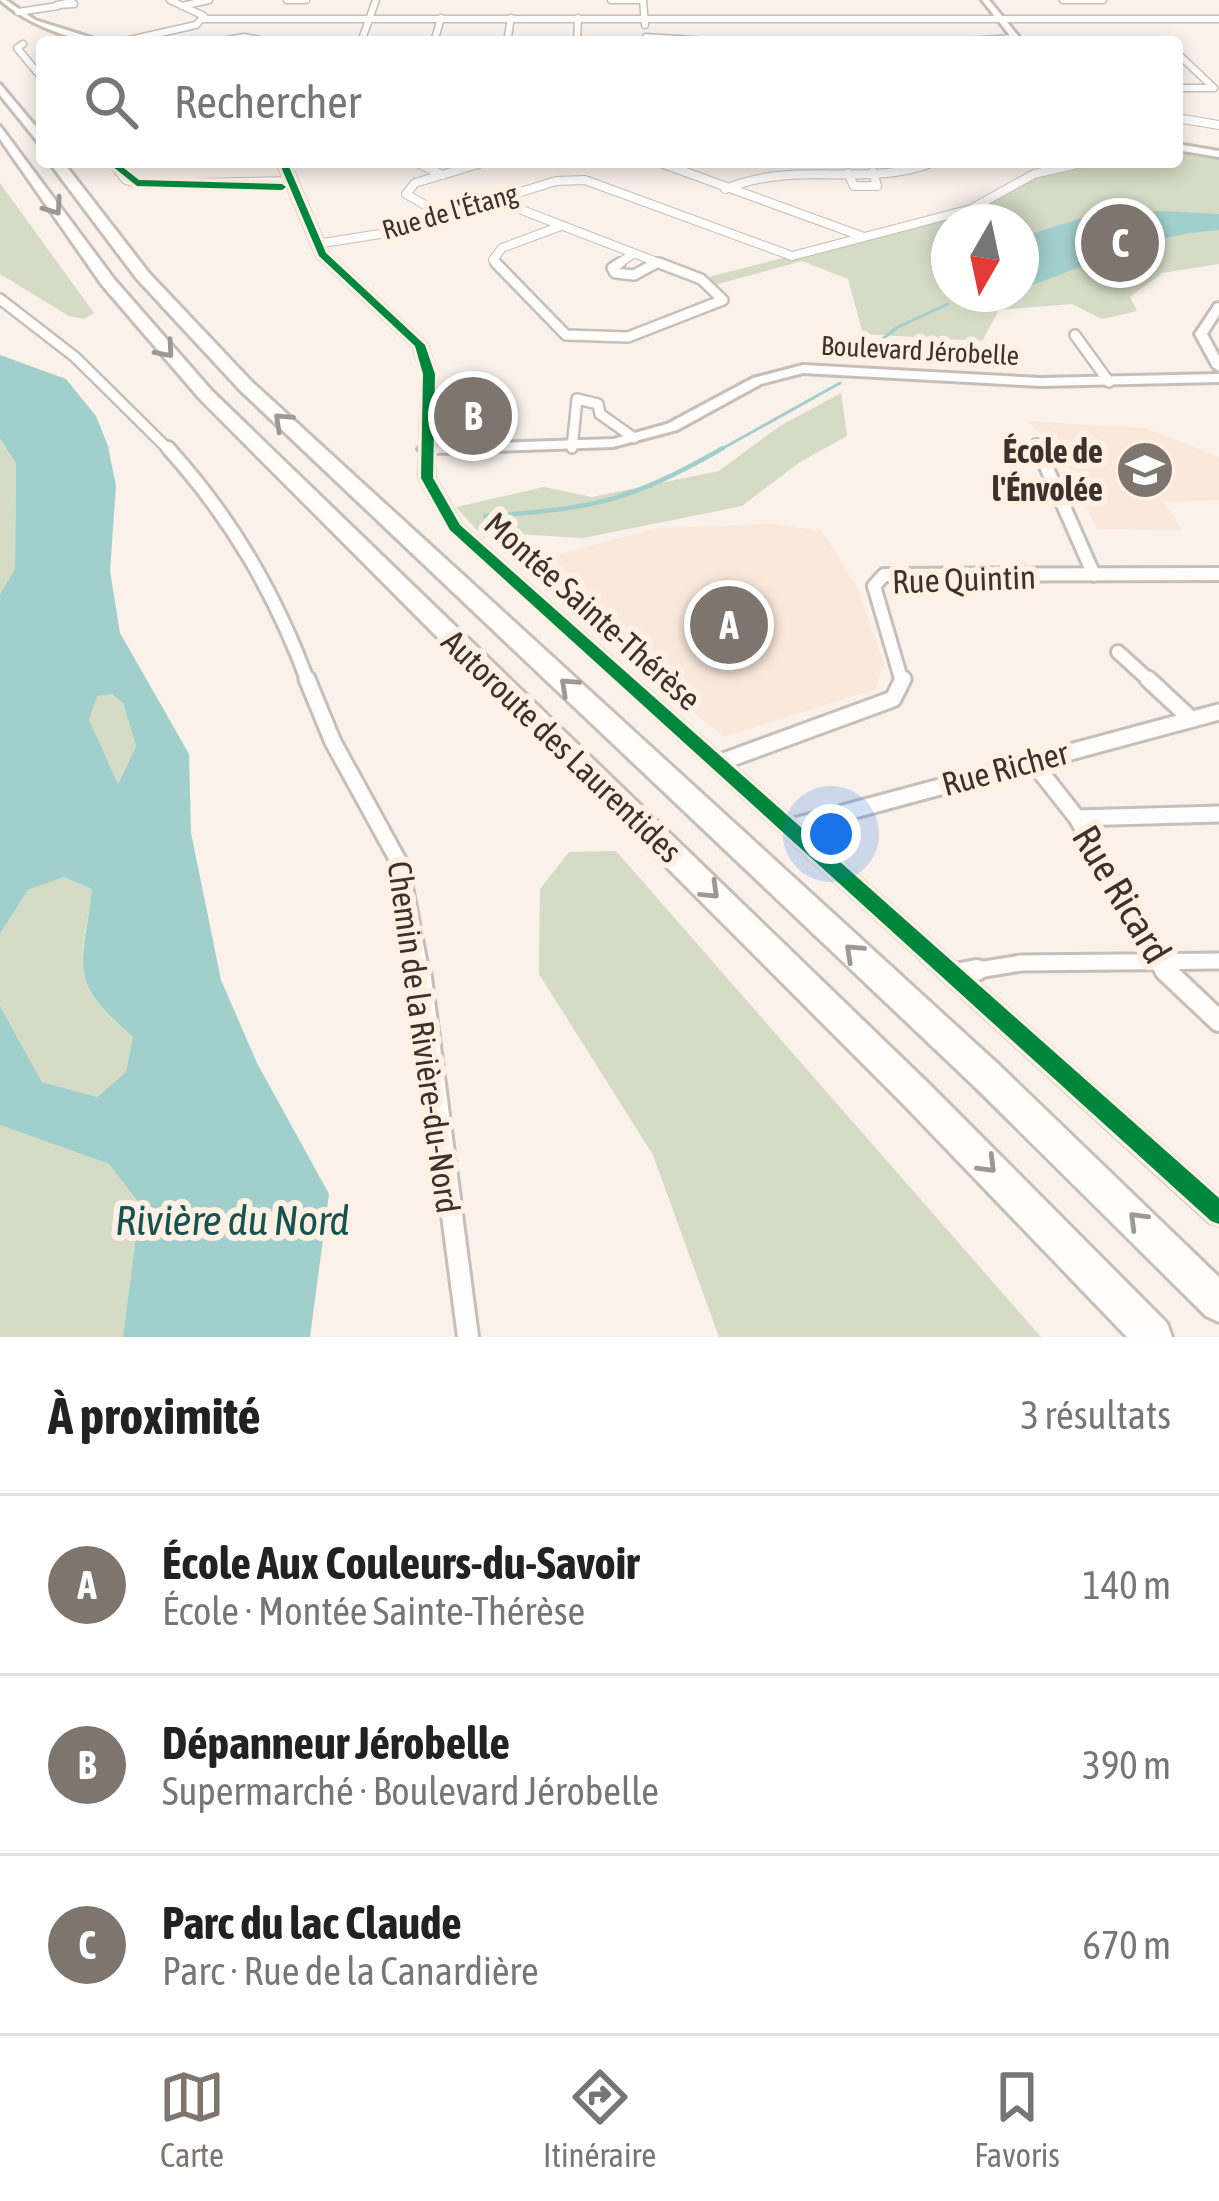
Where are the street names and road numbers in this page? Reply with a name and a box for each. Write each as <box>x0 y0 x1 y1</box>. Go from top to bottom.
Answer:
street label: Rue de l'Étang <box>379 177 521 246</box>
street label: Boulevard Jérobelle <box>820 330 1020 371</box>
street label: Montée Sainte-Thérèse <box>477 504 709 718</box>
street label: Rue Quintin <box>891 558 1037 600</box>
street label: Autoroute des Laurentides <box>435 622 689 870</box>
street label: Rue Richer <box>938 733 1073 803</box>
street label: Rue Ricard <box>1064 817 1180 971</box>
street label: Chemin de la Rivière-du-Nord <box>380 859 468 1215</box>

